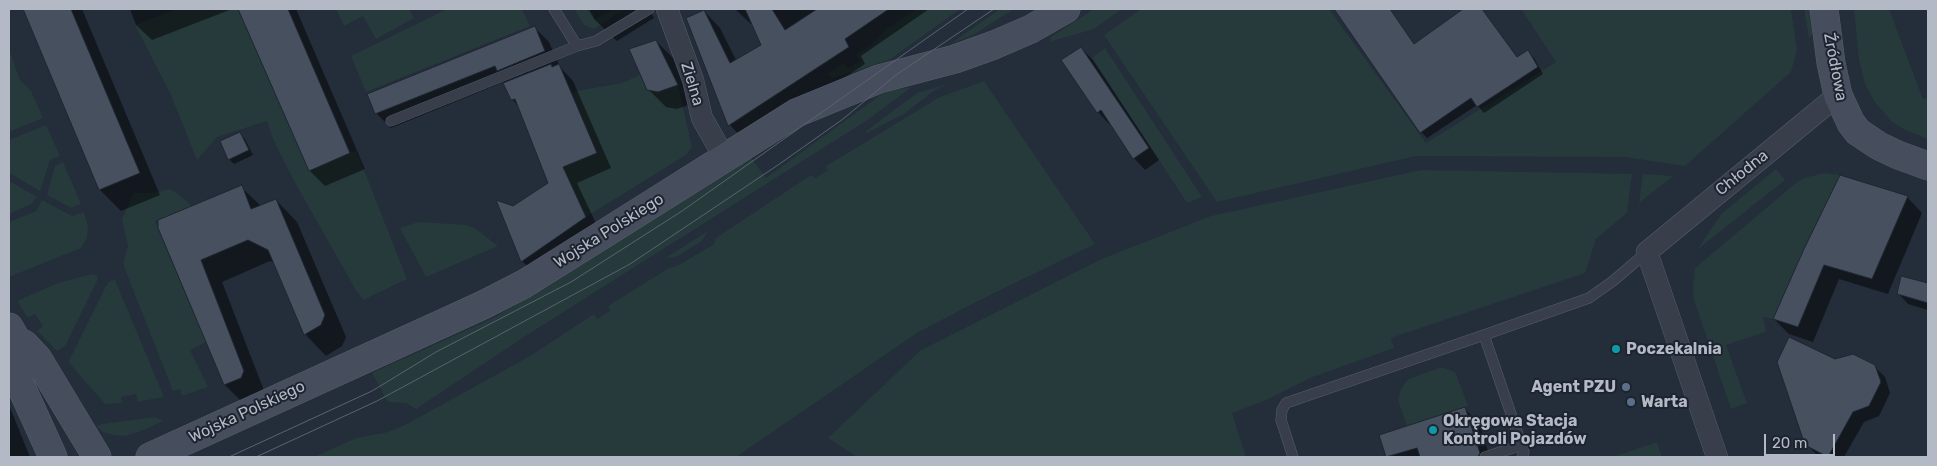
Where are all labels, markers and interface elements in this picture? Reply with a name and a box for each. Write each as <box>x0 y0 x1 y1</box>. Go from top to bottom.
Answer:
street label: Źródłowa <box>1819 31 1851 103</box>
street label: Zielna <box>676 60 708 108</box>
street label: Chłodna <box>1712 146 1772 200</box>
street label: Wojska Polskiego <box>551 189 667 273</box>
place label: Poczekalnia <box>1626 339 1722 359</box>
marker: Poczekalnia <box>1610 343 1622 355</box>
street label: Wojska Polskiego <box>186 377 308 447</box>
place label: Agent PZU <box>1531 377 1616 397</box>
marker: Agent PZU <box>1620 381 1632 393</box>
place label: Warta <box>1641 392 1688 412</box>
marker: Warta <box>1625 396 1637 408</box>
place label: Okręgowa Stacja Kontroli Pojazdów <box>1443 411 1587 449</box>
marker: Okręgowa Stacja Kontroli Pojazdów <box>1427 424 1439 436</box>
scale bar <box>1767 424 1838 456</box>
text: 20 m <box>1772 434 1807 452</box>

